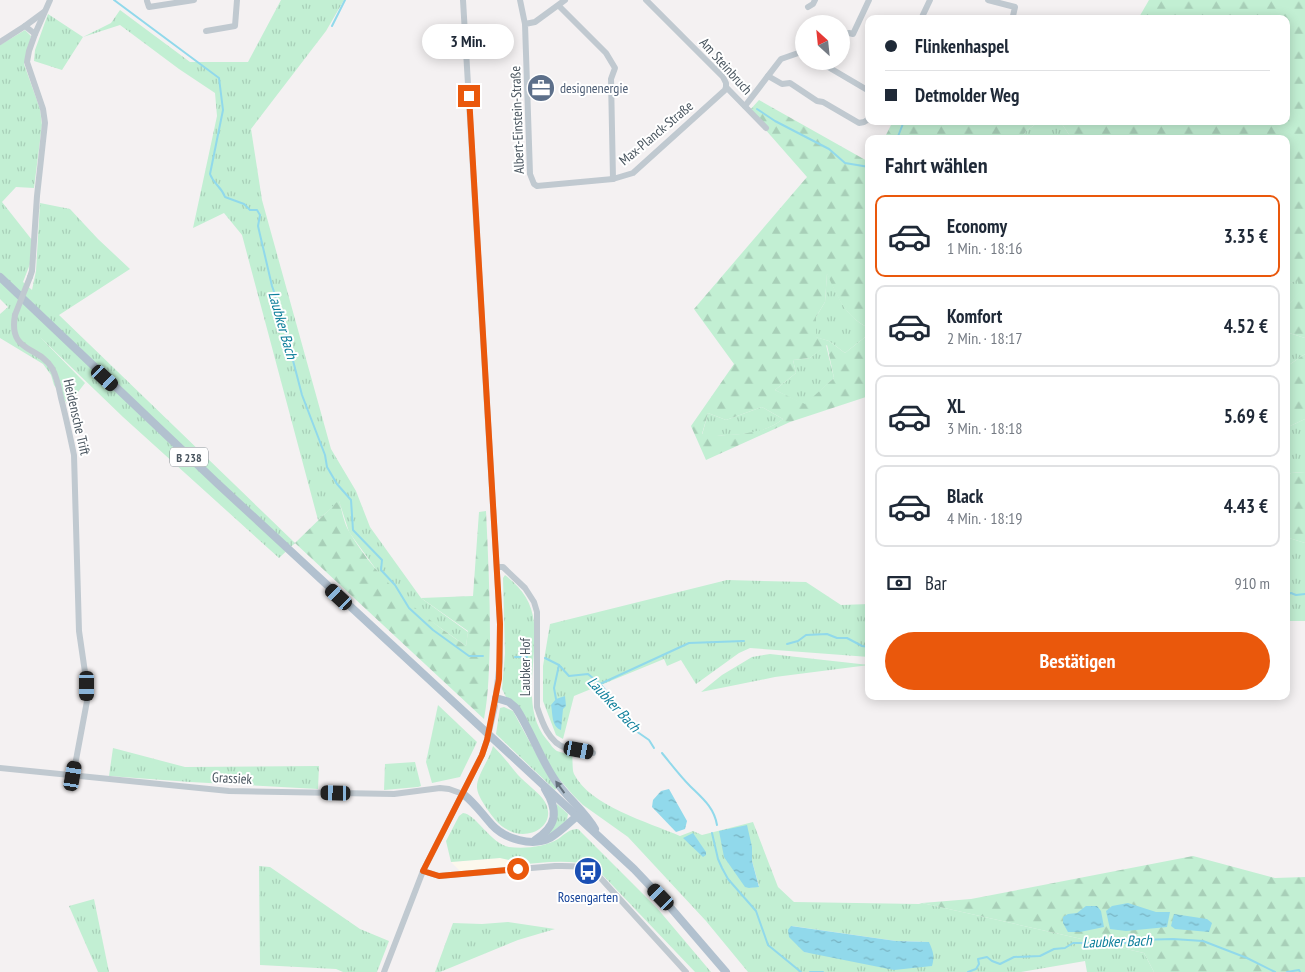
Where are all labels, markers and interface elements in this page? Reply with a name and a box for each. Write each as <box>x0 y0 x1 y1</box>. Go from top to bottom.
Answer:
north arrow <box>795 15 850 70</box>
map controls <box>795 15 850 70</box>
callout: 3 Min. <box>423 23 515 58</box>
text: 3 Min. <box>450 31 486 51</box>
street label: Am Steinbruch <box>696 34 756 98</box>
text: Flinkenhaspel <box>915 34 1009 58</box>
street label: Albert-Einstein-Straße <box>506 65 528 174</box>
office icon: designenergie <box>526 73 556 103</box>
place label: designenergie <box>560 79 628 97</box>
text: Detmolder Weg <box>915 83 1019 107</box>
route end <box>458 85 480 107</box>
street label: Max-Planck-Straße <box>615 97 697 169</box>
text: Fahrt wählen <box>885 151 988 179</box>
icon: car <box>887 214 932 259</box>
text: Economy <box>947 214 1007 238</box>
text: 3.35 € <box>1224 224 1268 248</box>
text: 1 Min. · 18:16 <box>947 238 1022 258</box>
water label: Laubker Bach <box>264 289 302 362</box>
icon: car <box>887 304 932 349</box>
text: Komfort <box>947 304 1002 328</box>
text: 4.52 € <box>1224 314 1268 338</box>
text: 2 Min. · 18:17 <box>947 328 1022 348</box>
car <box>88 362 121 394</box>
street label: Heidensche Trift <box>59 377 95 457</box>
icon: car <box>887 394 932 439</box>
text: XL <box>947 394 965 418</box>
text: 5.69 € <box>1224 404 1268 428</box>
text: 3 Min. · 18:18 <box>947 418 1022 438</box>
road number: B 238 <box>170 448 208 467</box>
icon: car <box>887 484 932 529</box>
text: Black <box>947 484 983 508</box>
text: 4.43 € <box>1224 494 1268 518</box>
text: 4 Min. · 18:19 <box>947 508 1022 528</box>
icon: cash <box>885 569 913 597</box>
text: Bar <box>925 571 947 595</box>
text: 910 m <box>1235 573 1270 593</box>
car <box>322 581 355 613</box>
button: Bestätigen <box>885 632 1270 690</box>
street label: Laubker Hof <box>516 637 534 696</box>
car <box>79 671 94 701</box>
water label: Laubker Bach <box>583 672 645 737</box>
car <box>562 740 595 760</box>
car <box>63 760 82 792</box>
street label: Grassiek <box>212 768 253 788</box>
one-way arrow <box>555 781 566 794</box>
car <box>320 785 351 801</box>
bus stop icon: Rosengarten <box>573 856 603 886</box>
route start <box>507 858 529 880</box>
car <box>645 881 676 913</box>
place label: Rosengarten <box>558 888 618 906</box>
water label: Laubker Bach <box>1082 930 1153 952</box>

